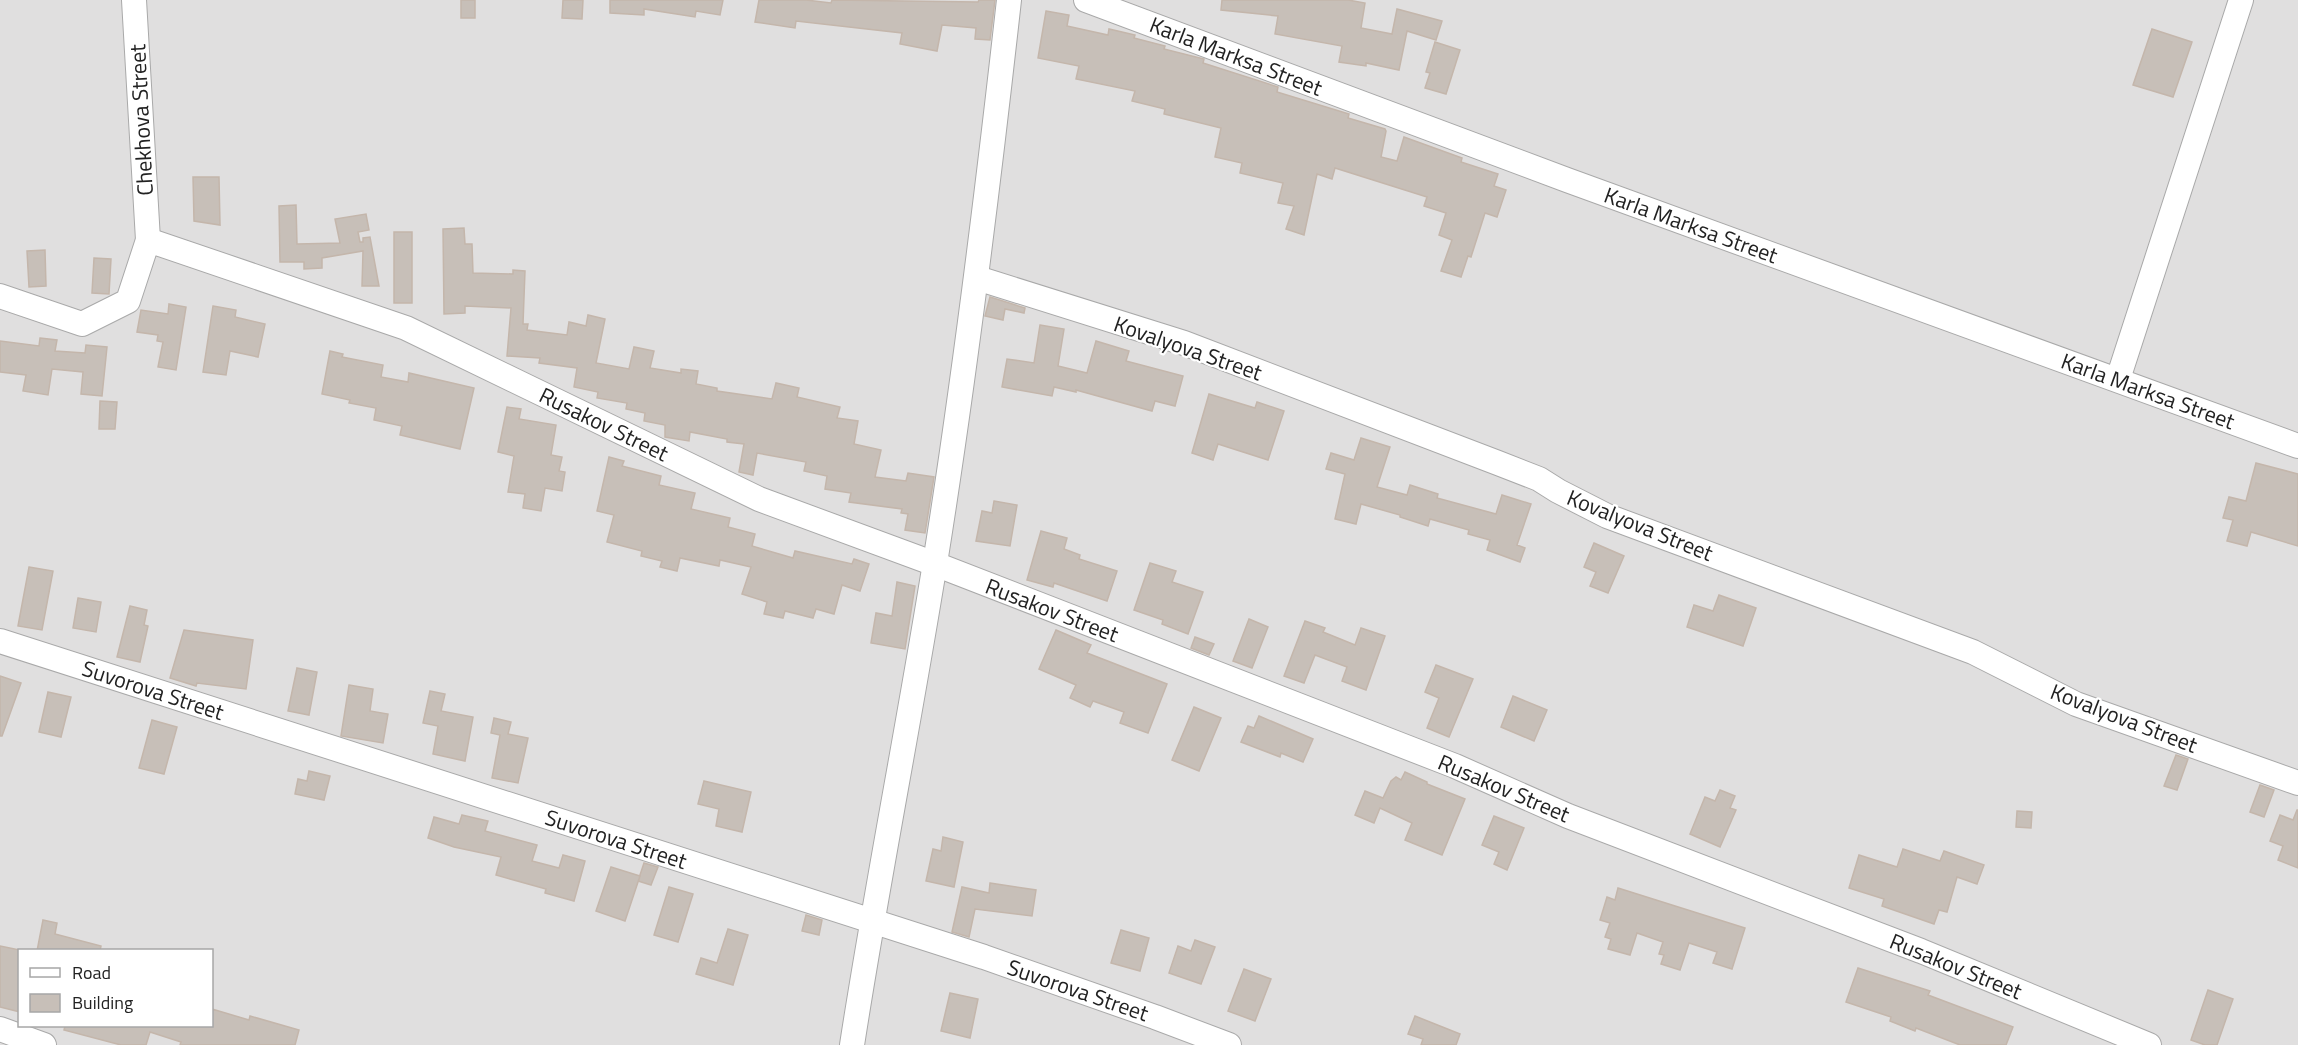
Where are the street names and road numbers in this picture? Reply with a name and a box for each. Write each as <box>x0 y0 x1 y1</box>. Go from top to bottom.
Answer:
street label: Karla Marksa Street <box>1145 7 1328 105</box>
street label: Chekhova Street <box>120 43 162 197</box>
street label: Karla Marksa Street <box>1599 178 1783 272</box>
street label: Kovalyova Street <box>1109 307 1267 389</box>
street label: Karla Marksa Street <box>2056 344 2240 438</box>
street label: Rusakov Street <box>534 378 675 470</box>
street label: Kovalyova Street <box>1562 480 1718 570</box>
street label: Rusakov Street <box>980 569 1124 651</box>
street label: Suvorova Street <box>78 651 229 729</box>
street label: Kovalyova Street <box>2046 674 2203 762</box>
street label: Rusakov Street <box>1433 745 1575 831</box>
street label: Suvorova Street <box>541 800 692 878</box>
street label: Rusakov Street <box>1885 924 2028 1008</box>
street label: Suvorova Street <box>1003 950 1153 1030</box>

